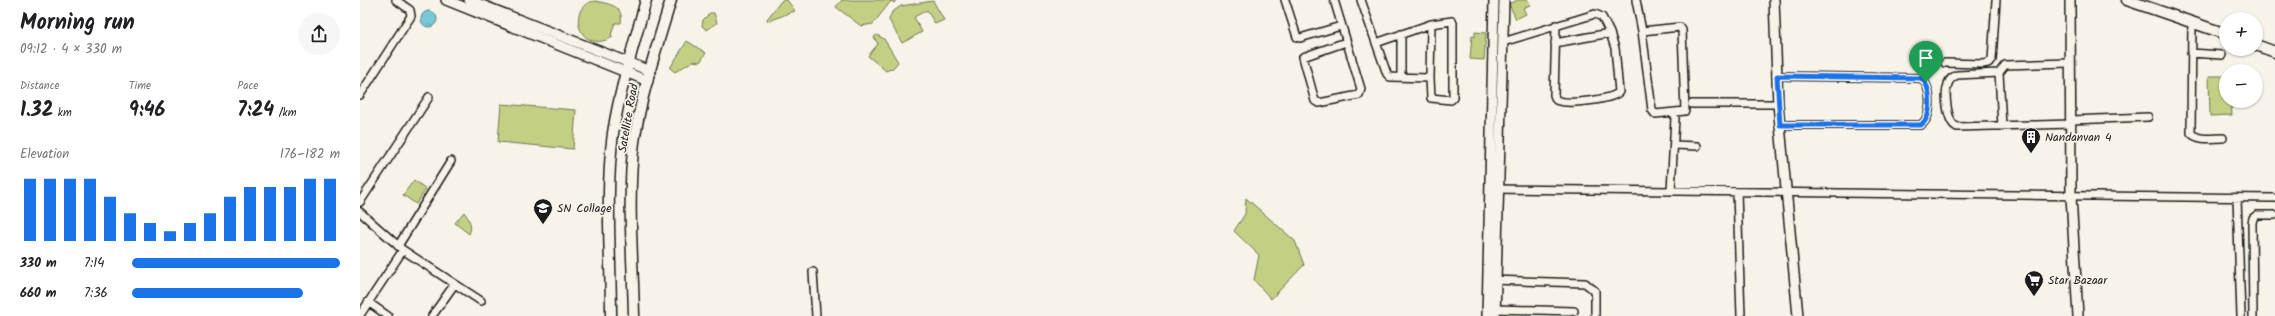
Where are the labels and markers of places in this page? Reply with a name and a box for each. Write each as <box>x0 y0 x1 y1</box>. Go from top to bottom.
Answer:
pin <box>1909 41 1943 82</box>
building icon: Nandanvan 4 <box>2020 126 2042 154</box>
place label: Nandanvan 4 <box>2045 128 2112 147</box>
school or university icon: SN Collage <box>532 197 554 225</box>
place label: SN Collage <box>557 199 612 218</box>
supermarket icon: Star Bazaar <box>2023 269 2045 297</box>
place label: Star Bazaar <box>2048 271 2108 290</box>

